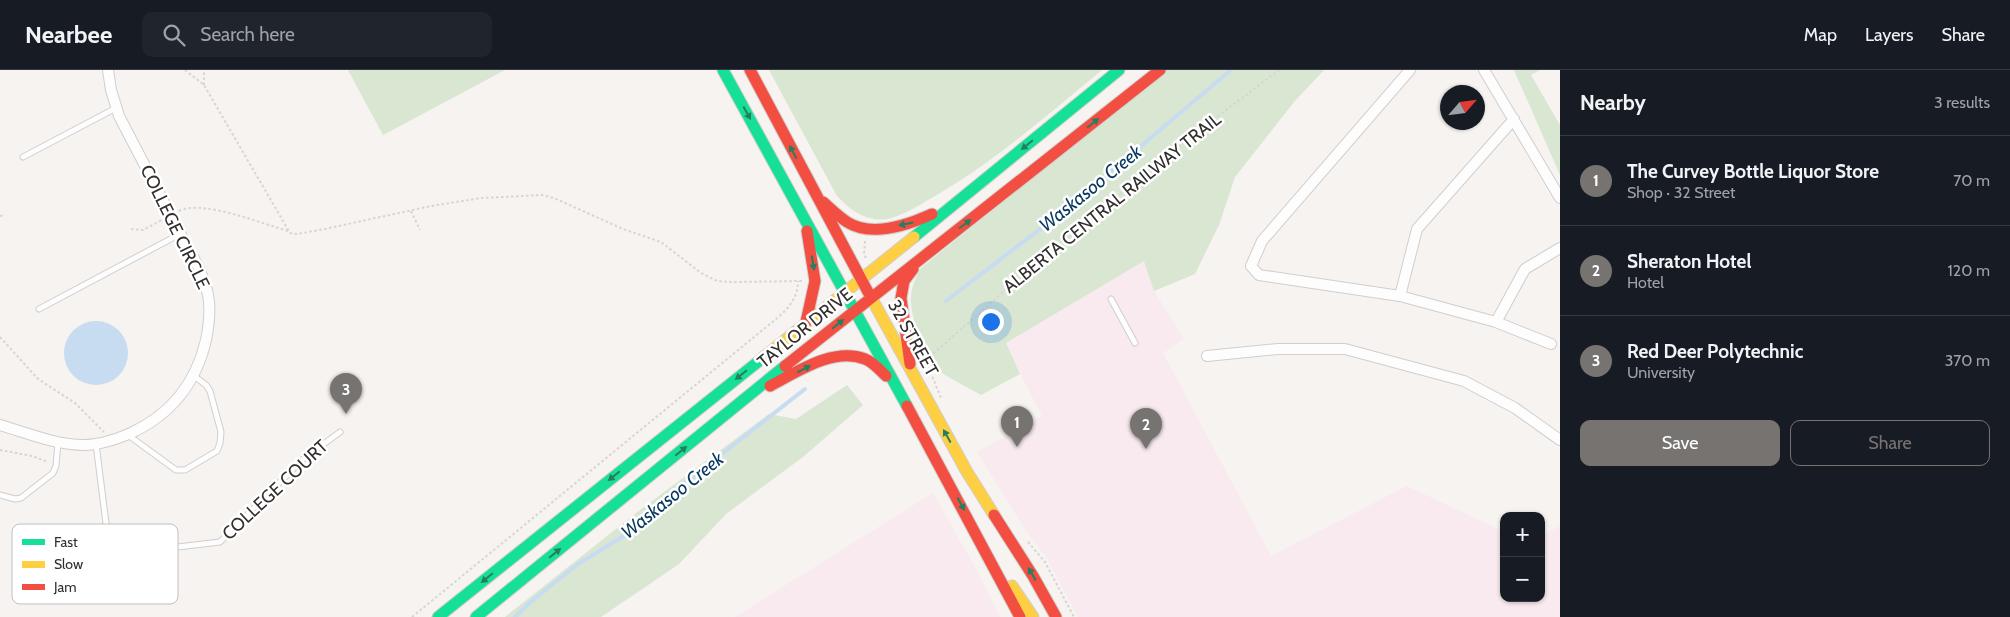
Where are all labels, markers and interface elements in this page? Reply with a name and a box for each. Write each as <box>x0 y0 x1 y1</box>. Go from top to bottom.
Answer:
search box <box>142 12 492 57</box>
text: Nearbee <box>25 20 112 49</box>
icon: search <box>160 21 188 49</box>
text: Search here <box>200 23 295 46</box>
text: Map <box>1804 24 1837 46</box>
text: Layers <box>1865 24 1914 46</box>
text: Share <box>1942 24 1985 46</box>
north arrow <box>1440 85 1485 130</box>
text: Nearby <box>1580 90 1646 115</box>
text: 3 results <box>1934 93 1990 112</box>
one-way arrow <box>742 106 751 119</box>
street label: ALBERTA CENTRAL RAILWAY TRAIL <box>999 108 1225 298</box>
one-way arrow <box>1086 118 1099 129</box>
one-way arrow <box>1020 139 1033 150</box>
water label: Waskasoo Creek <box>1034 140 1147 237</box>
one-way arrow <box>788 145 797 158</box>
text: The Curvey Bottle Liquor Store <box>1627 160 1879 183</box>
street label: COLLEGE CIRCLE <box>135 161 215 293</box>
text: 1 <box>1593 171 1599 190</box>
text: 70 m <box>1953 171 1990 190</box>
text: Shop · 32 Street <box>1627 183 1735 202</box>
one-way arrow <box>958 218 971 229</box>
one-way arrow <box>898 220 914 228</box>
text: Sheraton Hotel <box>1627 250 1751 273</box>
one-way arrow <box>809 256 817 272</box>
text: 2 <box>1592 261 1600 280</box>
text: 120 m <box>1948 261 1990 280</box>
text: Hotel <box>1627 273 1664 292</box>
street label: TAYLOR DRIVE <box>753 283 857 373</box>
street label: 32 STREET <box>883 296 943 380</box>
your location <box>978 309 1004 335</box>
one-way arrow <box>831 318 844 329</box>
text: Red Deer Polytechnic <box>1627 340 1803 363</box>
text: 3 <box>1592 351 1600 370</box>
text: 370 m <box>1945 351 1990 370</box>
text: University <box>1627 363 1695 382</box>
one-way arrow <box>797 364 812 373</box>
one-way arrow <box>735 369 748 380</box>
pin: 3 <box>330 373 362 414</box>
pin: 1 <box>1001 406 1033 447</box>
pin: 2 <box>1130 408 1162 449</box>
button: Save <box>1580 420 1780 466</box>
button: Share <box>1790 420 1990 466</box>
one-way arrow <box>942 430 951 443</box>
street label: COLLEGE COURT <box>218 435 333 545</box>
one-way arrow <box>674 445 687 456</box>
water label: Waskasoo Creek <box>616 447 729 544</box>
one-way arrow <box>608 471 621 482</box>
one-way arrow <box>956 497 965 510</box>
map controls <box>1500 512 1545 602</box>
button: + <box>1500 512 1545 557</box>
legend <box>12 524 178 604</box>
text: Fast <box>54 533 78 551</box>
one-way arrow <box>548 548 561 559</box>
text: Slow <box>54 555 83 573</box>
button: − <box>1500 557 1545 602</box>
one-way arrow <box>1028 568 1037 581</box>
one-way arrow <box>481 572 494 583</box>
text: Jam <box>53 578 76 596</box>

